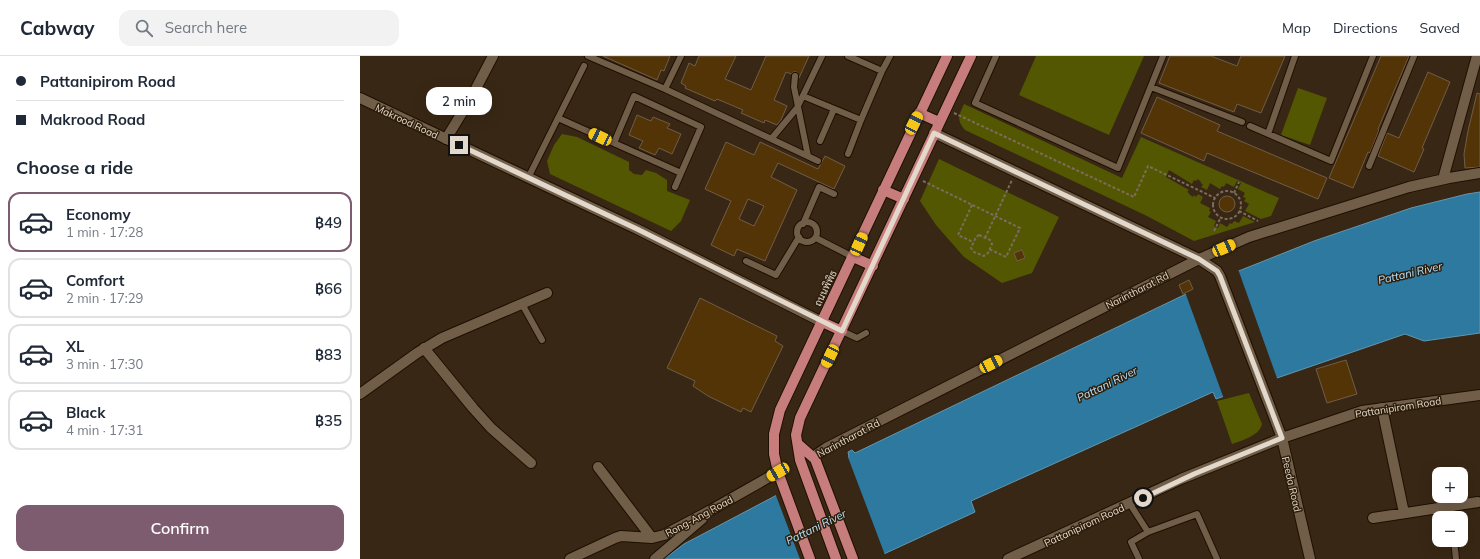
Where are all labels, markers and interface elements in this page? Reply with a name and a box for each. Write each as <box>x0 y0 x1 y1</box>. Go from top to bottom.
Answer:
search box <box>119 10 399 46</box>
text: Cabway <box>20 16 95 40</box>
icon: search <box>133 17 155 39</box>
text: Search here <box>165 18 247 37</box>
text: Map <box>1282 19 1311 37</box>
text: Directions <box>1333 19 1398 37</box>
text: Saved <box>1420 19 1460 37</box>
text: Pattanipirom Road <box>40 72 175 91</box>
callout: 2 min <box>426 87 492 115</box>
text: 2 min <box>442 93 476 109</box>
street label: Makrood Road <box>373 101 440 142</box>
text: Makrood Road <box>40 110 145 129</box>
car <box>903 110 925 136</box>
car <box>587 126 613 148</box>
route end <box>450 136 468 154</box>
text: Choose a ride <box>16 156 133 179</box>
icon: car <box>18 204 54 240</box>
text: Economy <box>66 205 131 224</box>
text: ฿49 <box>315 213 342 232</box>
text: 1 min · 17:28 <box>66 224 143 240</box>
car <box>849 231 869 257</box>
car <box>1211 238 1237 258</box>
water label: Pattani River <box>1376 259 1444 287</box>
street label: ถนนพิพิธ <box>811 268 840 308</box>
street label: Narintharat Rd <box>1103 269 1171 312</box>
icon: car <box>18 270 54 306</box>
text: Comfort <box>66 271 124 290</box>
text: ฿66 <box>315 279 342 298</box>
text: 2 min · 17:29 <box>66 290 143 306</box>
icon: car <box>18 336 54 372</box>
text: XL <box>66 337 84 356</box>
car <box>819 343 841 369</box>
text: ฿83 <box>315 345 342 364</box>
car <box>978 353 1004 375</box>
text: 3 min · 17:30 <box>66 356 143 372</box>
water label: Pattani River <box>1074 363 1140 405</box>
street label: Pattanipirom Road <box>1354 394 1442 421</box>
icon: car <box>18 402 54 438</box>
text: Black <box>66 403 105 422</box>
text: ฿35 <box>315 411 342 430</box>
street label: Narintharat Rd <box>815 416 882 460</box>
text: 4 min · 17:31 <box>66 422 143 438</box>
street label: Peeda Road <box>1279 455 1304 513</box>
car <box>765 461 791 483</box>
map controls <box>1432 467 1468 547</box>
button: + <box>1432 467 1468 503</box>
route start <box>1134 489 1152 507</box>
street label: Rong-Ang Road <box>663 493 735 540</box>
street label: Pattanipirom Road <box>1042 501 1126 550</box>
button: Confirm <box>16 505 344 551</box>
water label: Pattani River <box>783 506 849 548</box>
button: − <box>1432 511 1468 547</box>

